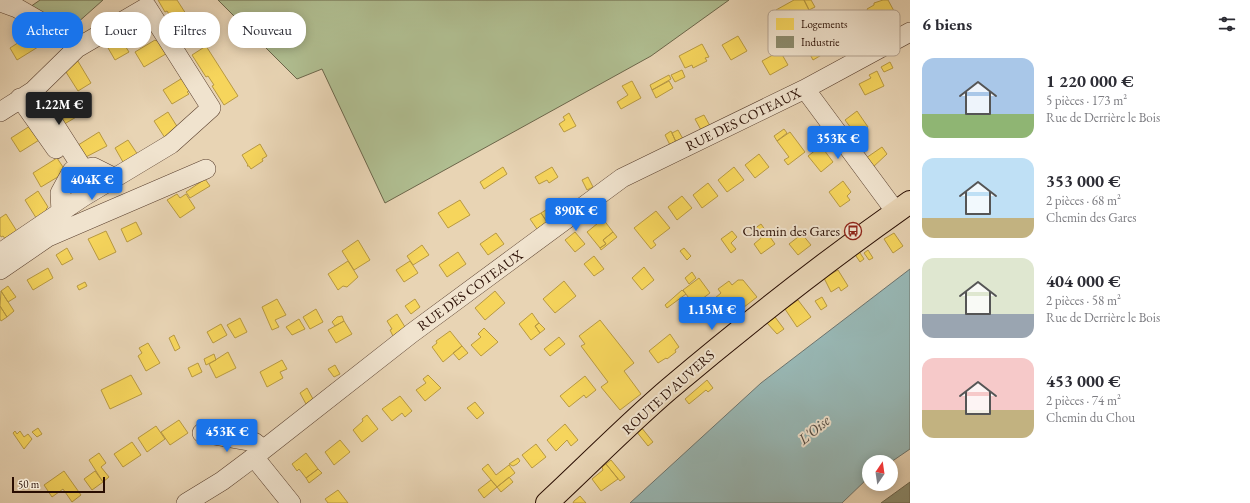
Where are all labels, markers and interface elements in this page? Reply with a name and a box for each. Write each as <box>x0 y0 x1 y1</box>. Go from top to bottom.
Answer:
legend <box>768 10 900 56</box>
chip: Acheter <box>12 12 83 48</box>
chip: Louer <box>91 12 151 48</box>
chip: Filtres <box>159 12 220 48</box>
chip: Nouveau <box>228 12 306 48</box>
text: 6 biens <box>922 13 972 35</box>
icon: filters <box>1216 13 1238 35</box>
text: Logements <box>801 17 848 31</box>
text: Industrie <box>801 35 840 49</box>
text: 1 220 000 € <box>1046 70 1134 92</box>
icon: home <box>954 74 1002 122</box>
street label: RUE DES COTEAUX <box>682 83 804 155</box>
pin: 1.22M € <box>22 92 96 126</box>
text: 5 pièces · 173 m² <box>1046 92 1127 109</box>
text: 1.22M € <box>35 96 83 113</box>
text: Rue de Derrière le Bois <box>1046 109 1160 126</box>
pin: 353K € <box>805 126 871 160</box>
text: 353K € <box>816 130 860 147</box>
pin: 404K € <box>59 167 125 201</box>
text: 353 000 € <box>1046 170 1121 192</box>
text: 404K € <box>70 171 114 188</box>
icon: home <box>954 174 1002 222</box>
text: 2 pièces · 68 m² <box>1046 192 1121 209</box>
pin: 890K € <box>543 198 609 232</box>
text: 890K € <box>554 202 598 219</box>
text: Chemin des Gares <box>1046 209 1136 226</box>
bus stop icon: Chemin des Gares <box>843 221 863 241</box>
place label: Chemin des Gares <box>743 222 840 240</box>
street label: RUE DES COTEAUX <box>414 246 526 334</box>
text: 404 000 € <box>1046 270 1121 292</box>
icon: home <box>954 274 1002 322</box>
text: 2 pièces · 58 m² <box>1046 292 1121 309</box>
pin: 1.15M € <box>675 297 749 331</box>
text: 1.15M € <box>688 301 736 318</box>
text: Rue de Derrière le Bois <box>1046 309 1160 326</box>
street label: ROUTE D'AUVERS <box>618 346 718 438</box>
text: 453 000 € <box>1046 370 1121 392</box>
icon: home <box>954 374 1002 422</box>
text: 2 pièces · 74 m² <box>1046 392 1121 409</box>
text: Chemin du Chou <box>1046 409 1135 426</box>
water label: L'Oise <box>793 410 834 449</box>
pin: 453K € <box>194 419 260 453</box>
text: 453K € <box>205 423 249 440</box>
north arrow <box>862 455 898 491</box>
map controls <box>862 455 898 491</box>
scale bar <box>12 475 105 494</box>
text: 50 m <box>18 477 39 491</box>

